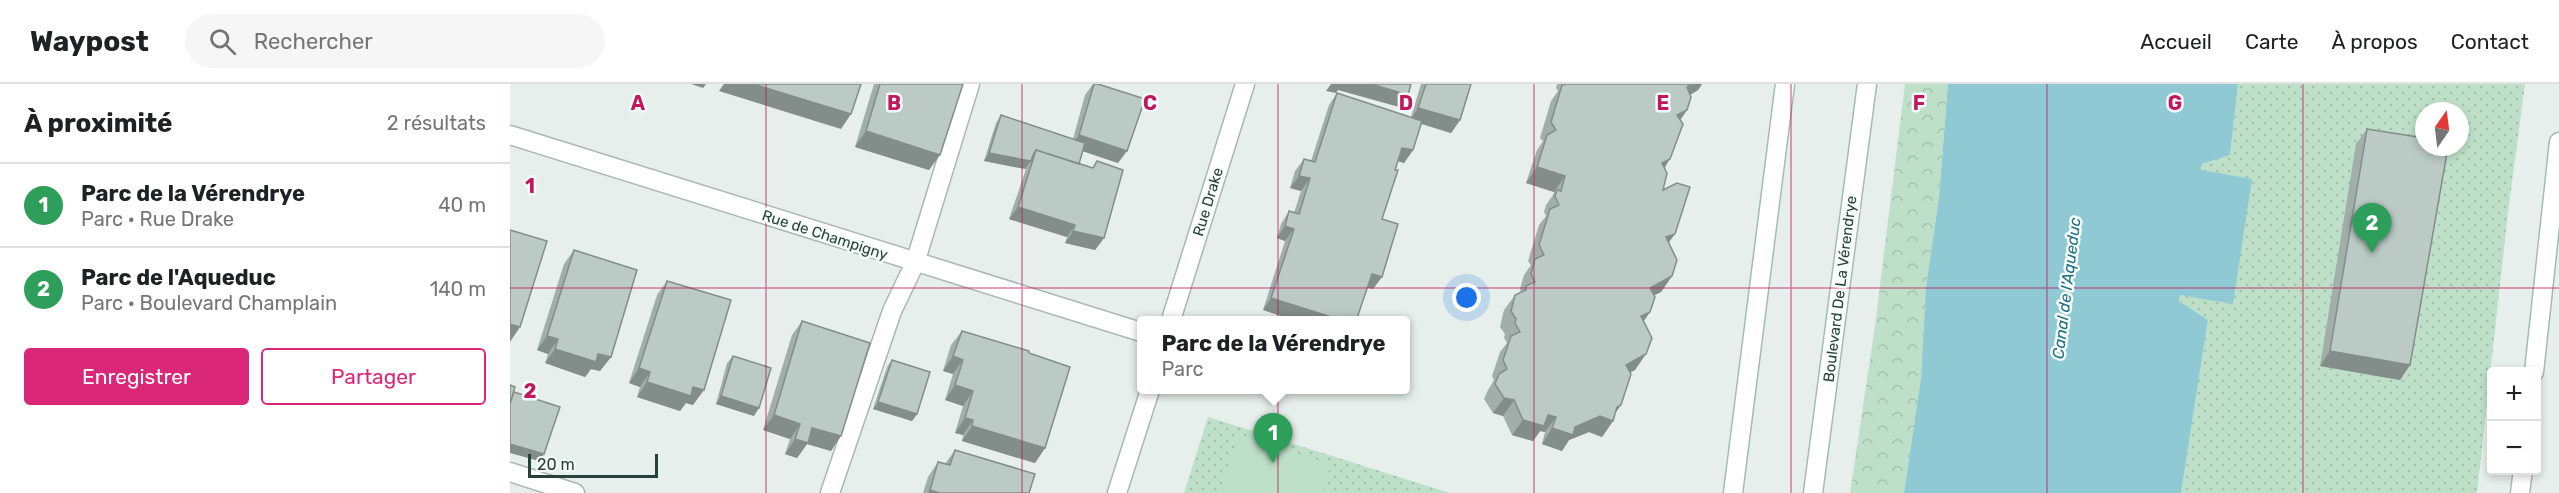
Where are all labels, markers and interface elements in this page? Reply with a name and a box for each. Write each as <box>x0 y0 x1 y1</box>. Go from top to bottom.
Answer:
search box <box>185 14 605 68</box>
text: Waypost <box>30 25 149 58</box>
icon: search <box>206 25 239 58</box>
text: Rechercher <box>254 28 373 55</box>
text: Accueil <box>2140 29 2212 54</box>
text: Carte <box>2245 29 2298 54</box>
text: À propos <box>2331 29 2418 54</box>
text: Contact <box>2451 29 2529 54</box>
text: A <box>631 91 646 115</box>
text: B <box>887 91 901 115</box>
text: C <box>1143 91 1157 115</box>
text: D <box>1399 91 1413 115</box>
text: E <box>1657 91 1669 115</box>
text: F <box>1913 91 1925 115</box>
text: G <box>2168 91 2182 115</box>
north arrow <box>2415 102 2469 156</box>
text: À proximité <box>24 108 173 139</box>
text: 2 résultats <box>387 111 486 135</box>
street label: Rue Drake <box>1189 165 1227 239</box>
text: 1 <box>525 174 535 198</box>
text: Parc de la Vérendrye <box>81 180 305 207</box>
text: 1 <box>39 193 48 217</box>
text: 40 m <box>438 193 486 217</box>
street label: Boulevard De La Vérendrye <box>1820 195 1860 383</box>
pin: 2 <box>2352 204 2392 253</box>
street label: Rue de Champigny <box>760 206 890 264</box>
text: Parc · Rue Drake <box>81 207 234 231</box>
water label: Canal de l'Aqueduc <box>2048 216 2085 360</box>
text: Parc de l'Aqueduc <box>81 264 276 291</box>
text: 2 <box>37 277 50 301</box>
text: 140 m <box>430 277 486 301</box>
your location <box>1452 283 1481 312</box>
text: Parc · Boulevard Champlain <box>81 291 337 315</box>
popup <box>1137 316 1410 394</box>
text: Parc de la Vérendrye <box>1161 330 1386 357</box>
button: Enregistrer <box>24 348 249 405</box>
button: Partager <box>261 348 486 405</box>
text: Parc <box>1161 357 1204 381</box>
map controls <box>2487 367 2541 475</box>
button: + <box>2487 367 2541 421</box>
text: 2 <box>524 379 537 403</box>
pin: 1 <box>1254 414 1293 463</box>
button: − <box>2487 421 2541 475</box>
scale bar <box>528 451 658 478</box>
text: 20 m <box>537 455 575 474</box>

